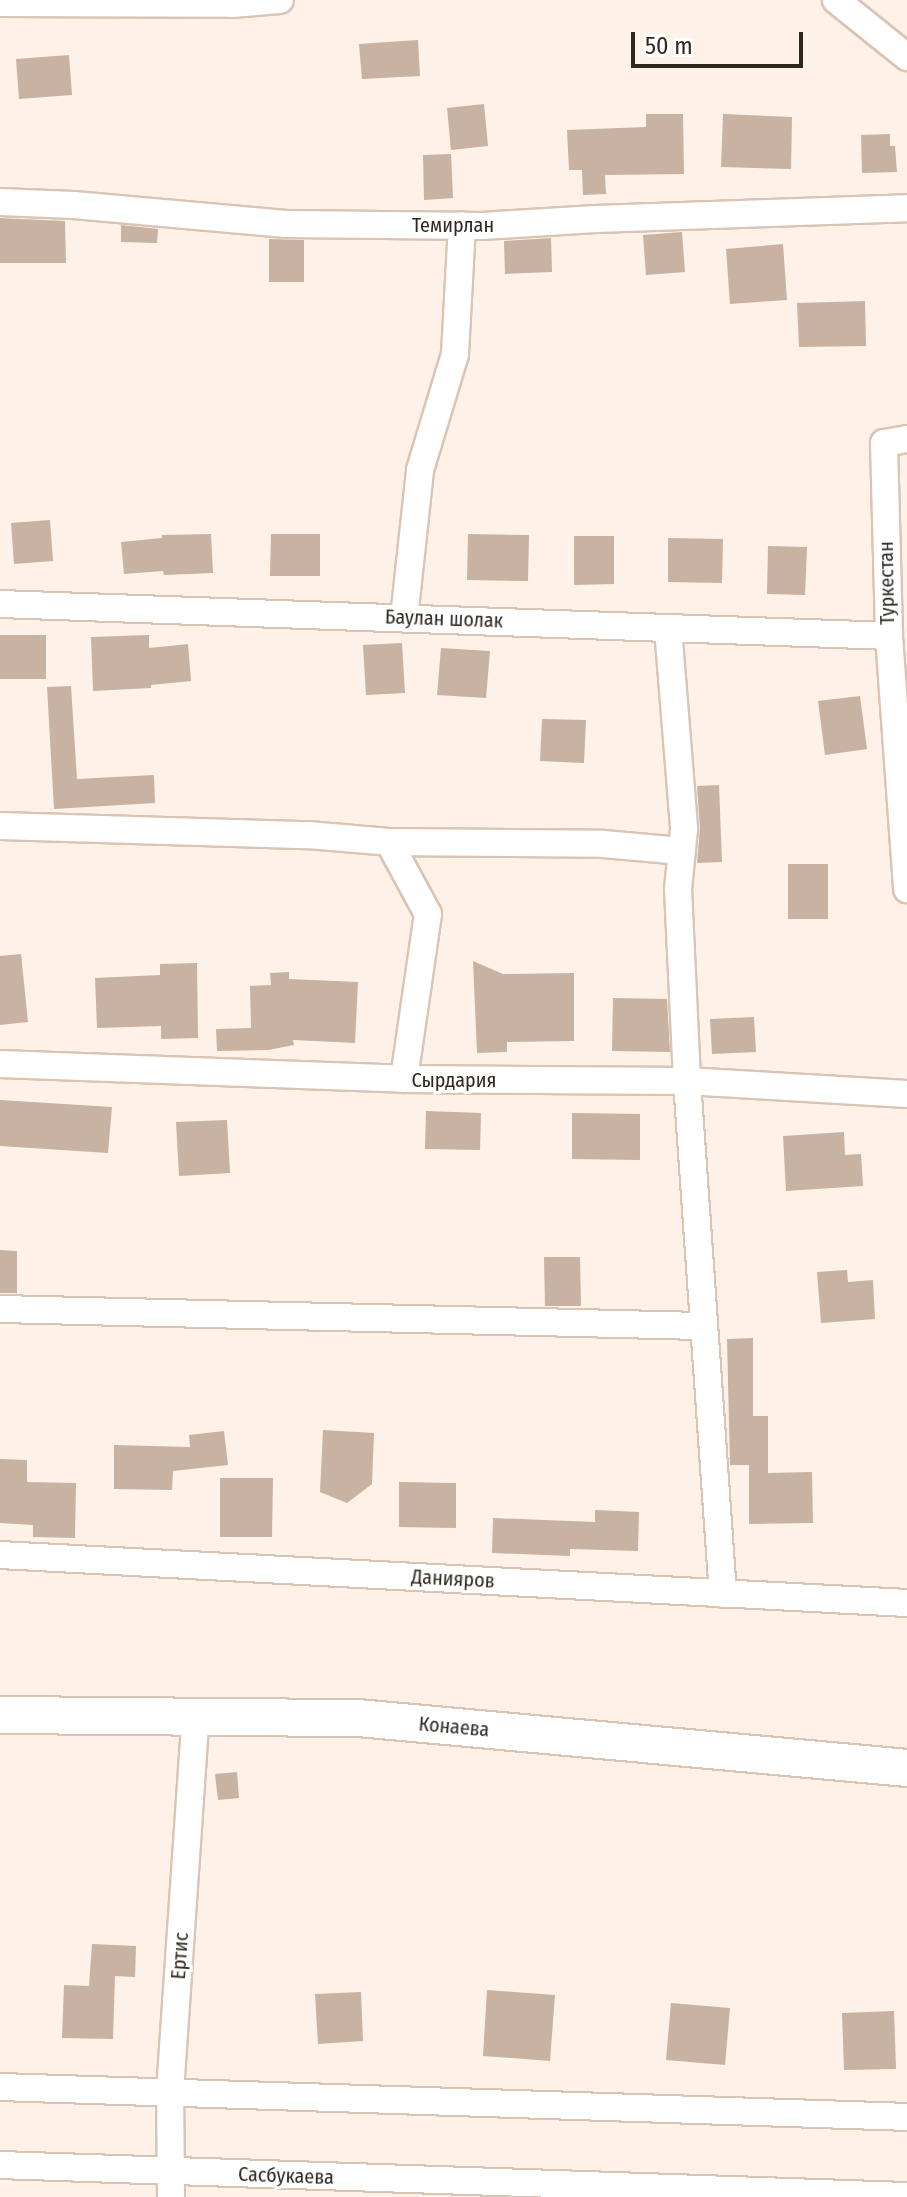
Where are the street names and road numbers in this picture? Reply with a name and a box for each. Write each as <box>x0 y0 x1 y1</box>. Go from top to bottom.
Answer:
street label: Темирлан <box>412 213 494 237</box>
street label: Туркестан <box>874 541 900 625</box>
street label: Баулан шолак <box>385 605 503 633</box>
street label: Сырдария <box>412 1068 496 1092</box>
street label: Данияров <box>411 1565 495 1593</box>
street label: Конаева <box>418 1712 490 1742</box>
street label: Ертис <box>166 1932 194 1980</box>
street label: Сасбукаева <box>238 2162 334 2190</box>

